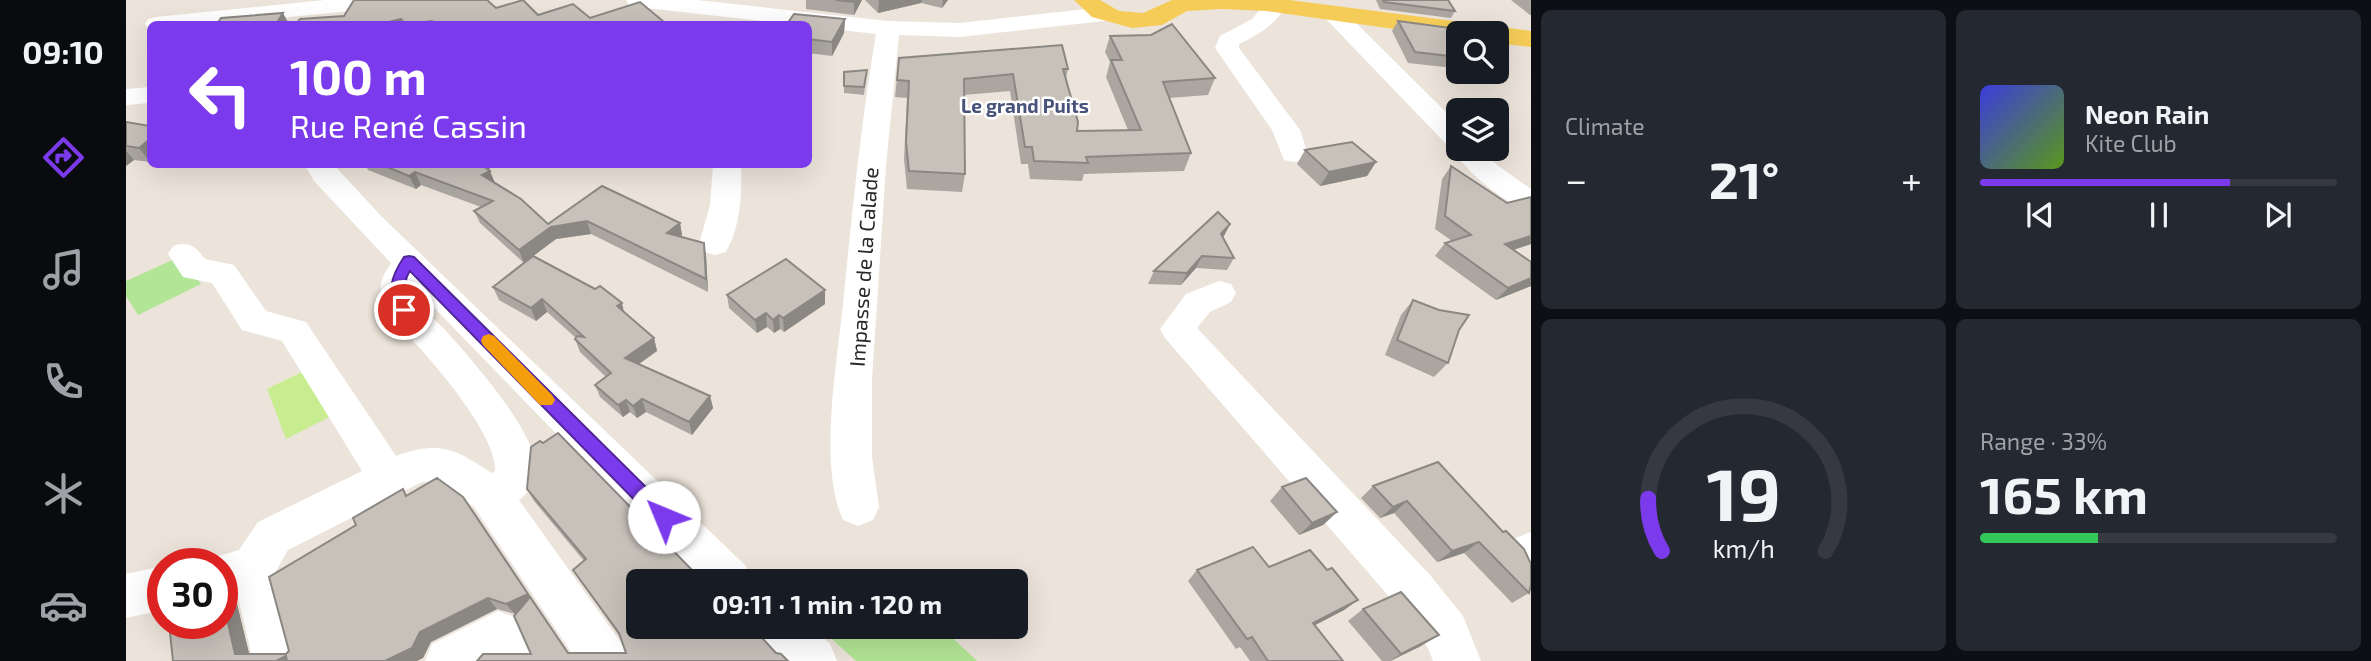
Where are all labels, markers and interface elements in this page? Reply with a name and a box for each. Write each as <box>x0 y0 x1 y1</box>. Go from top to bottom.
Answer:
map controls <box>1446 21 1509 161</box>
button: search <box>1446 21 1509 84</box>
text: 09:10 <box>22 32 104 70</box>
text: 100 m <box>290 46 427 105</box>
icon: left <box>175 49 266 140</box>
district label: Le grand Puits <box>961 94 1089 117</box>
button: layers <box>1446 98 1509 161</box>
text: Neon Rain <box>2085 98 2209 129</box>
text: Rue René Cassin <box>290 106 527 144</box>
text: Climate <box>1565 112 1645 140</box>
text: Kite Club <box>2085 129 2177 157</box>
icon: directions <box>39 133 88 182</box>
text: 21° <box>1709 147 1779 209</box>
text: − <box>1565 156 1587 202</box>
text: + <box>1901 156 1922 202</box>
street label: Impasse de la Calade <box>844 166 882 368</box>
icon: previous <box>2021 196 2059 234</box>
icon: pause <box>2140 196 2178 234</box>
icon: next <box>2259 196 2297 234</box>
icon: music <box>39 245 88 294</box>
pin <box>374 280 434 340</box>
icon: arrive <box>385 291 423 329</box>
icon: phone <box>39 357 88 406</box>
text: Range · 33% <box>1980 427 2107 455</box>
text: 19 <box>1706 448 1781 536</box>
text: 165 km <box>1980 462 2148 524</box>
icon: climate <box>39 469 88 518</box>
position arrow <box>627 480 701 554</box>
text: km/h <box>1712 533 1775 563</box>
speed limit sign: 30 <box>147 548 238 639</box>
icon: car <box>39 581 88 630</box>
text: 09:11 · 1 min · 120 m <box>712 588 942 619</box>

